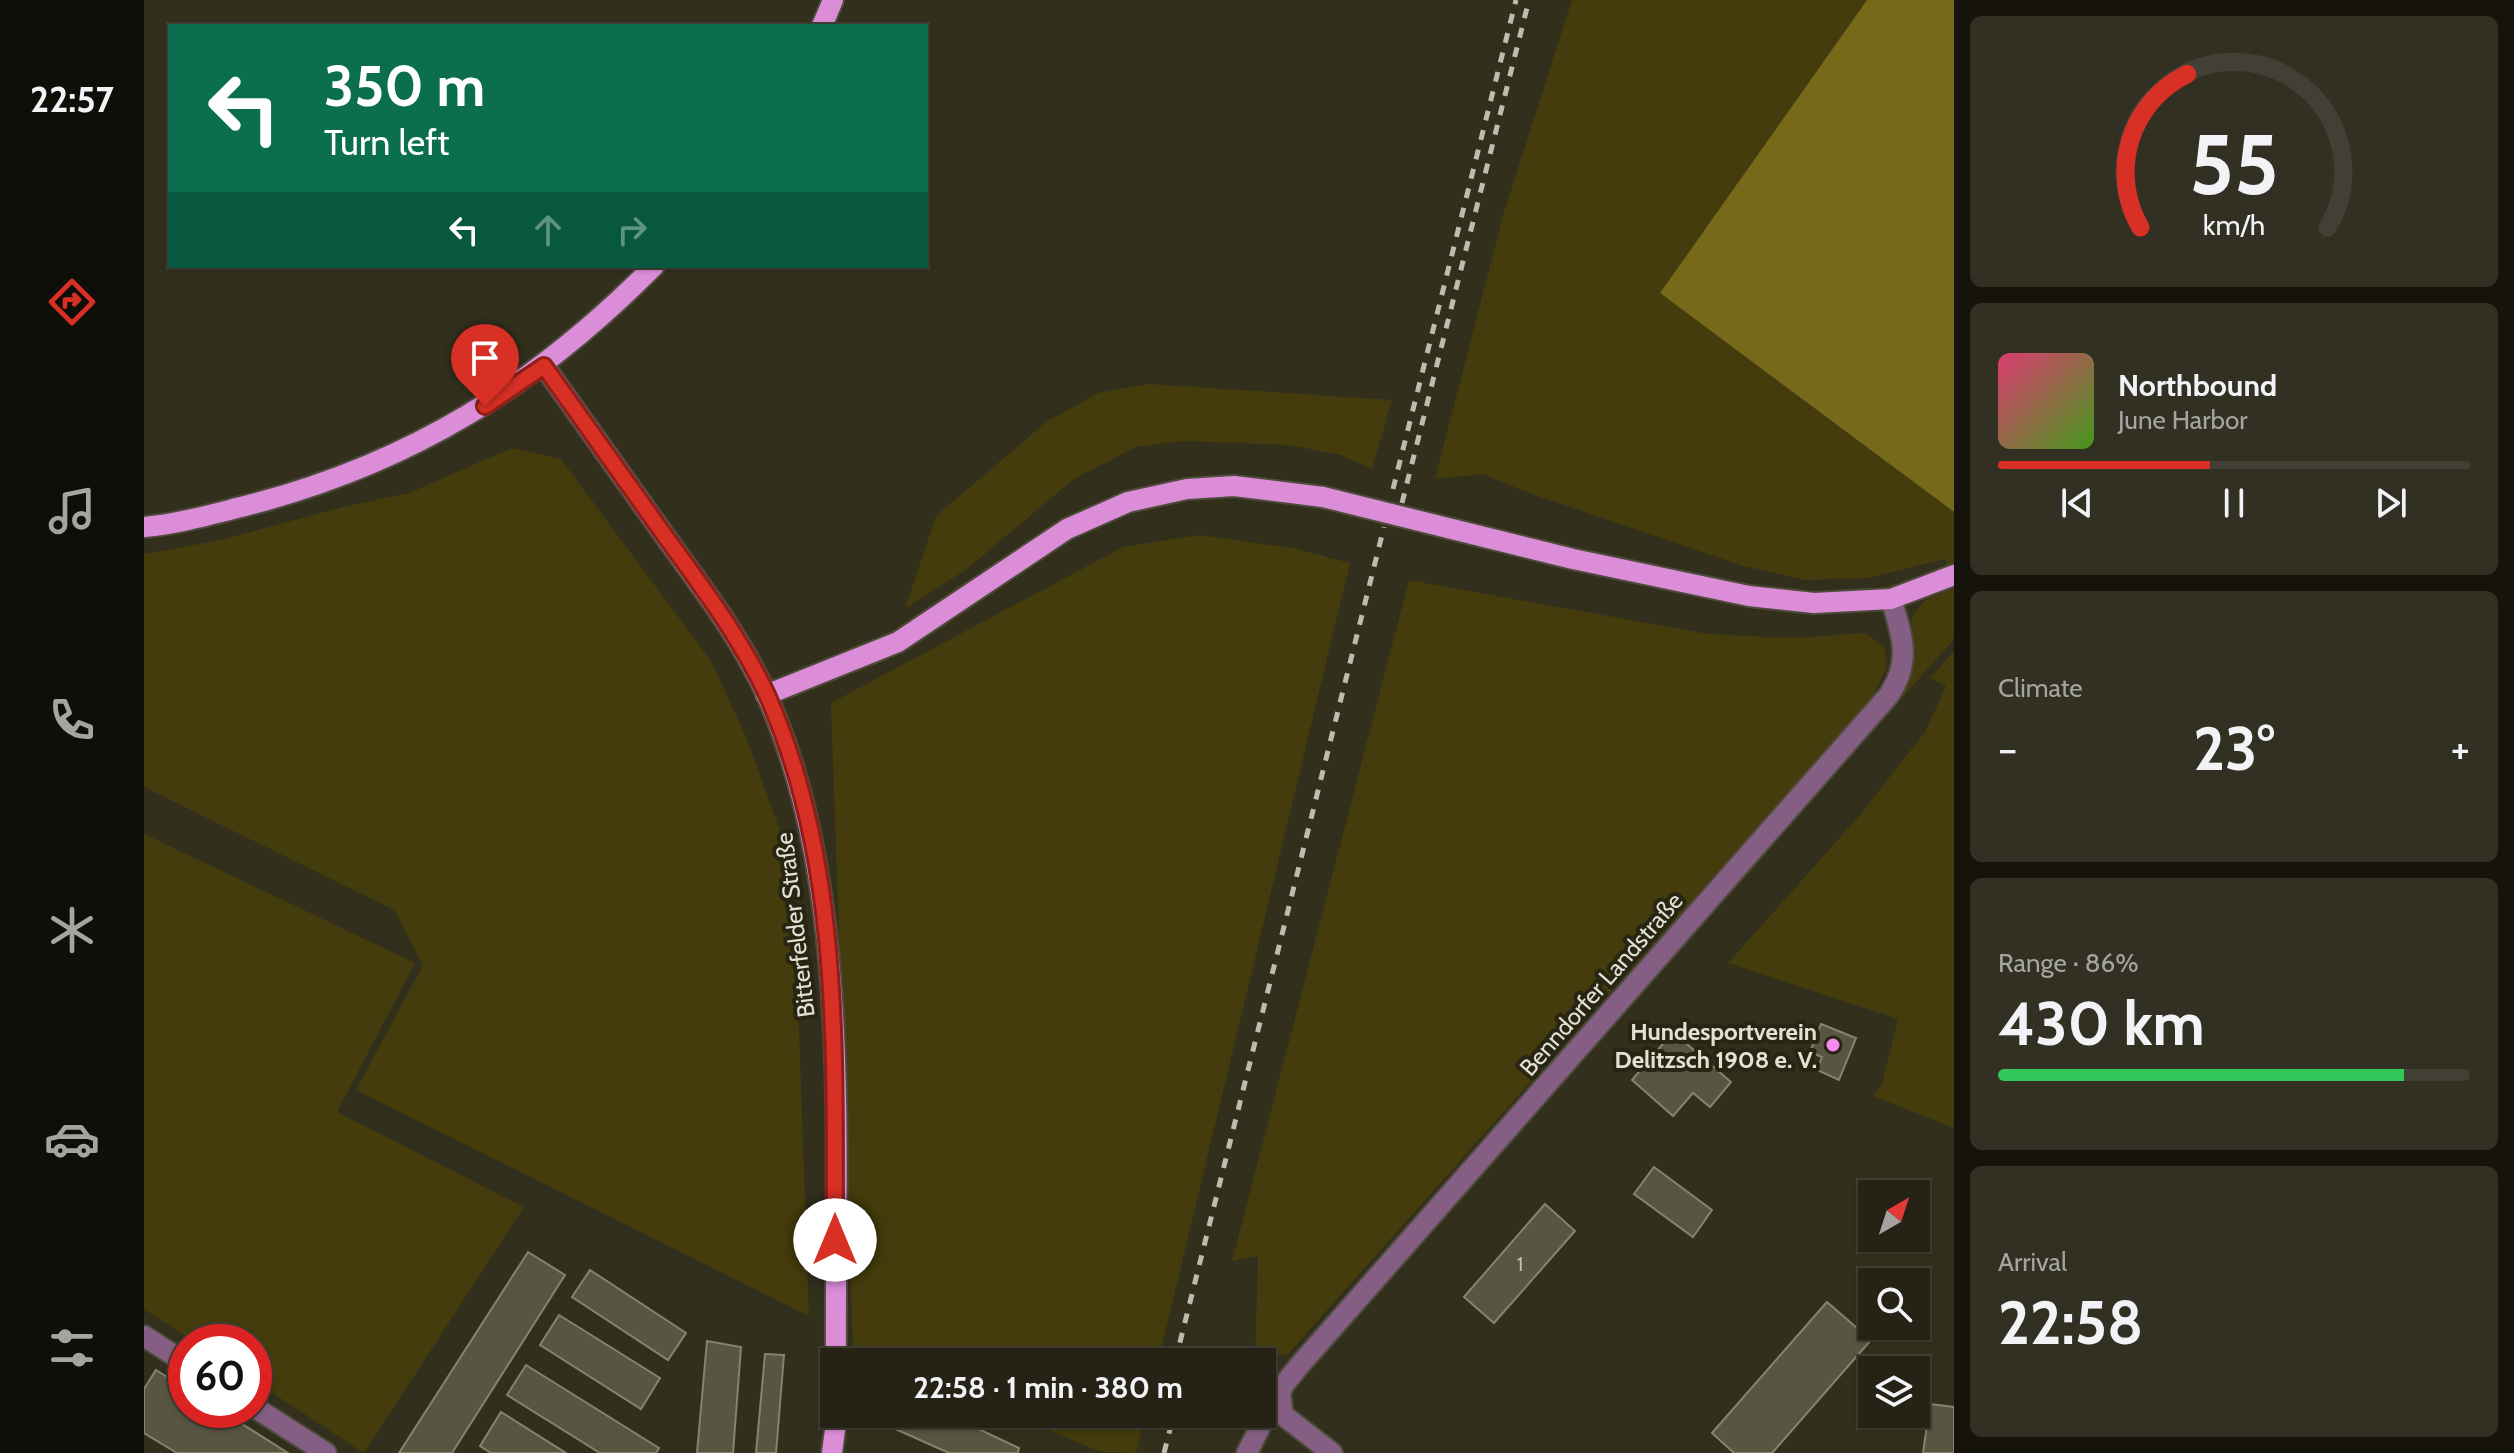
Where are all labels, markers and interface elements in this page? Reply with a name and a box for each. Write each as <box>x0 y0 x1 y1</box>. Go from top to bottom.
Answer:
text: 350 m <box>324 52 485 120</box>
icon: left <box>192 56 296 160</box>
text: 22:57 <box>30 77 114 121</box>
text: 55 <box>2189 113 2279 214</box>
text: Turn left <box>324 120 449 164</box>
text: km/h <box>2203 207 2265 242</box>
icon: left <box>442 208 486 252</box>
icon: ahead <box>526 208 570 252</box>
icon: right <box>610 208 654 252</box>
icon: directions <box>44 274 100 330</box>
pin <box>451 324 519 406</box>
icon: arrive <box>463 336 507 380</box>
text: Northbound <box>2118 367 2277 404</box>
text: June Harbor <box>2118 404 2247 436</box>
icon: previous <box>2055 481 2099 525</box>
icon: pause <box>2212 481 2256 525</box>
icon: next <box>2369 481 2413 525</box>
icon: music <box>44 483 100 539</box>
text: Climate <box>1998 672 2083 704</box>
icon: phone <box>44 692 100 748</box>
text: 23° <box>2193 712 2275 785</box>
text: − <box>1998 722 2017 775</box>
text: + <box>2451 722 2470 775</box>
street label: Bitterfelder Straße <box>769 831 821 1019</box>
street label: Benndorfer Landstraße <box>1513 886 1689 1082</box>
icon: climate <box>44 902 100 958</box>
text: Range · 86% <box>1998 947 2139 979</box>
text: 430 km <box>1998 987 2205 1060</box>
place label: Hundesportverein Delitzsch 1908 e. V. <box>1615 1017 1817 1074</box>
marker: Hundesportverein Delitzsch 1908 e. V. <box>1824 1036 1842 1054</box>
icon: car <box>44 1111 100 1167</box>
north arrow <box>1858 1180 1930 1252</box>
map controls <box>1858 1180 1930 1428</box>
position arrow <box>793 1198 877 1282</box>
text: Arrival <box>1998 1246 2067 1278</box>
house number: 1 <box>1517 1252 1523 1276</box>
button: search <box>1858 1268 1930 1340</box>
text: 22:58 <box>1998 1286 2143 1359</box>
icon: filters <box>44 1320 100 1376</box>
speed limit sign: 60 <box>168 1324 272 1428</box>
button: layers <box>1858 1356 1930 1428</box>
text: 22:58 · 1 min · 380 m <box>913 1369 1183 1406</box>

